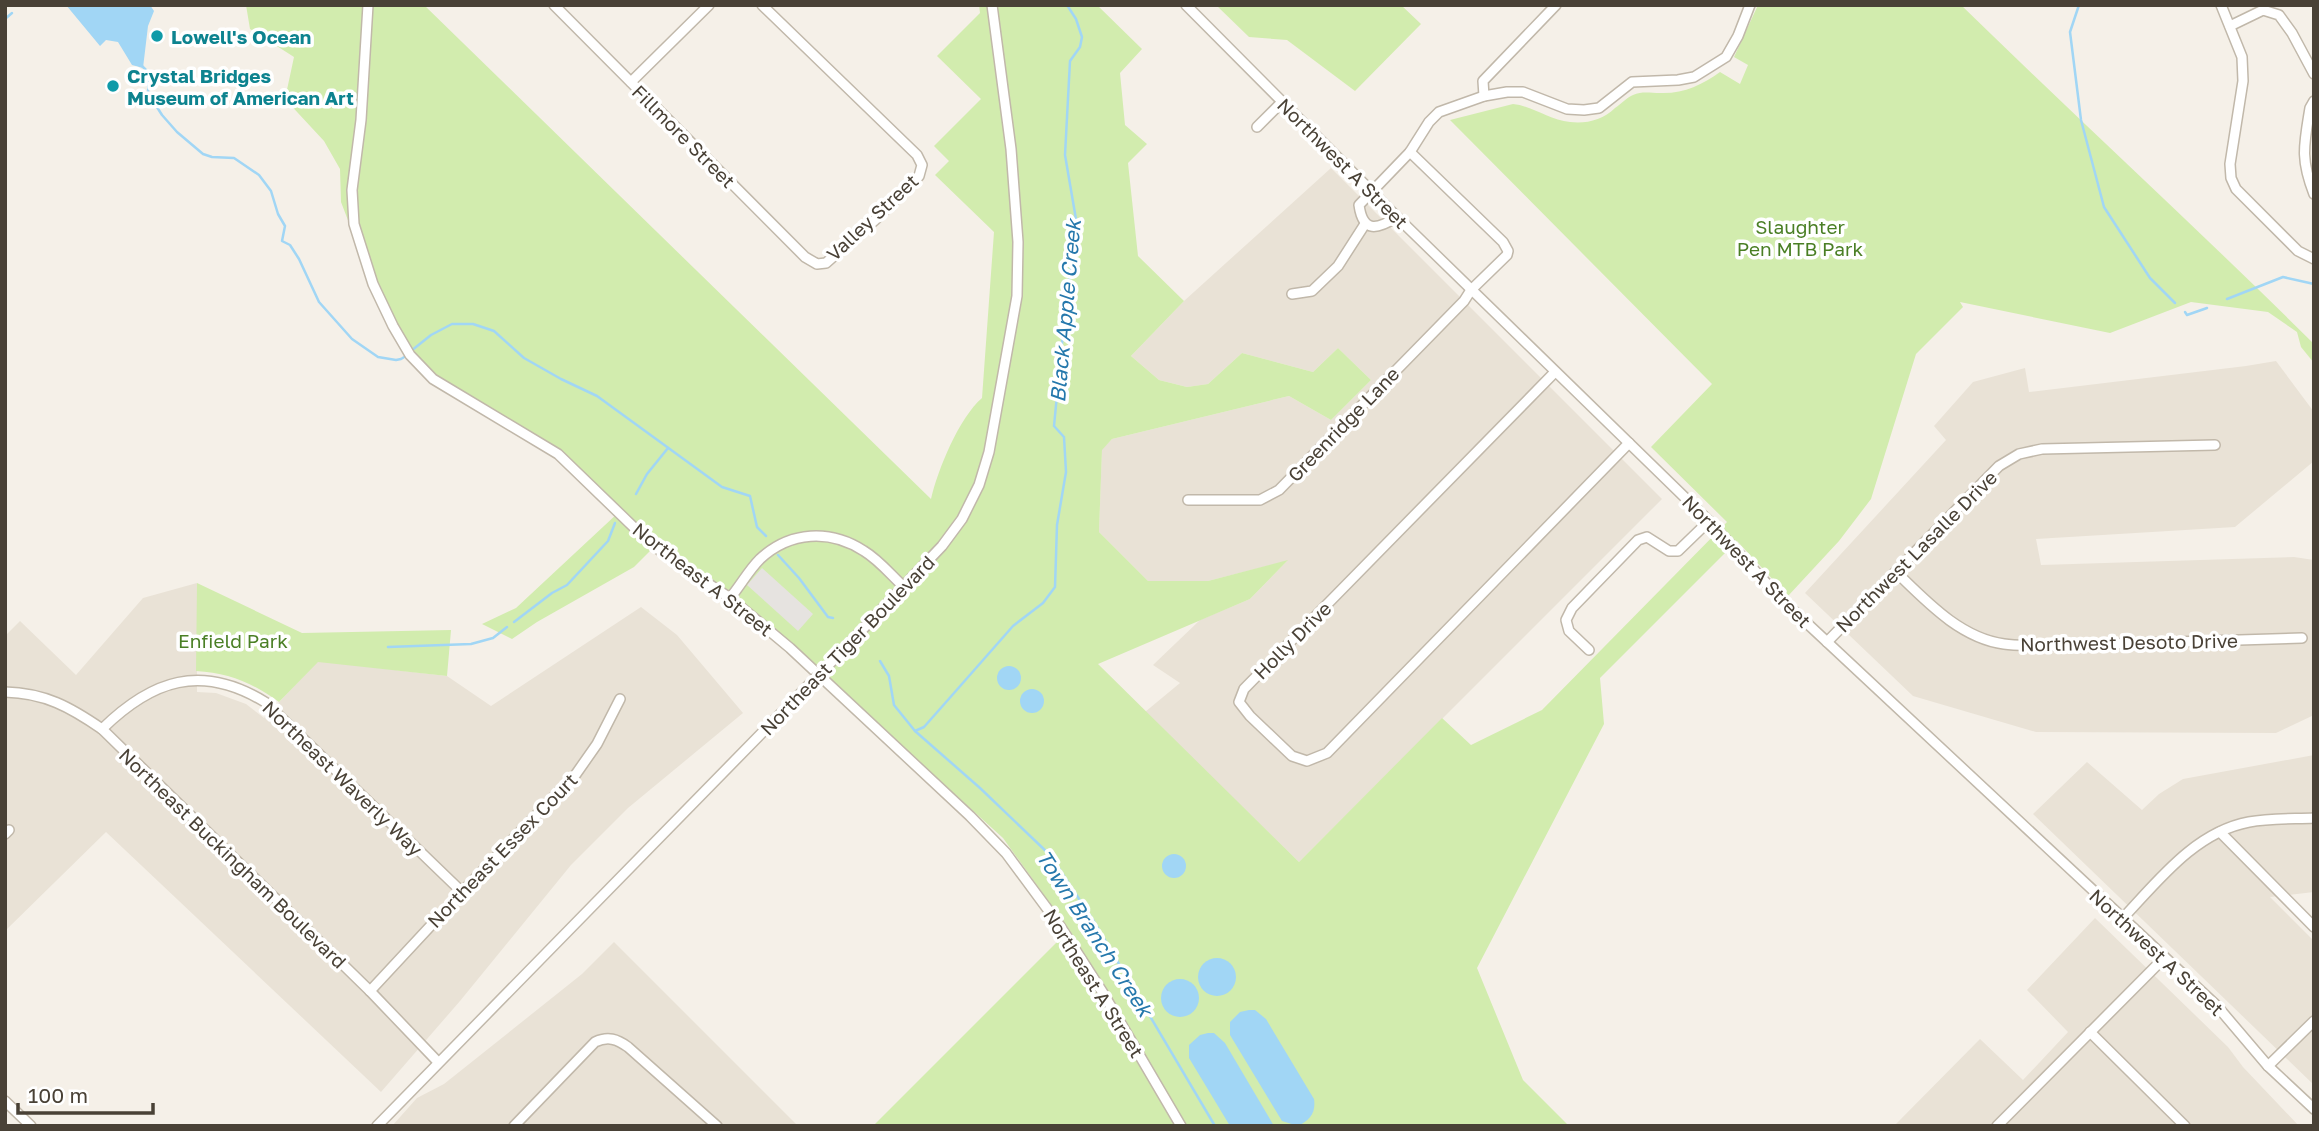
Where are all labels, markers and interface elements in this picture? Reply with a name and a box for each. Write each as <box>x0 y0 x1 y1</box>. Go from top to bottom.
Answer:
place label: Lowell's Ocean <box>171 25 311 48</box>
marker: Lowell's Ocean <box>149 28 165 44</box>
place label: Crystal Bridges Museum of American Art <box>127 64 354 109</box>
marker: Crystal Bridges Museum of American Art <box>105 78 121 94</box>
street label: Fillmore Street <box>628 80 740 192</box>
street label: Northwest A Street <box>1273 93 1413 233</box>
street label: Valley Street <box>822 169 922 265</box>
park label: Slaughter Pen MTB Park <box>1737 215 1863 260</box>
water label: Black Apple Creek <box>1044 216 1086 404</box>
street label: Greenridge Lane <box>1282 362 1404 486</box>
street label: Northwest Lasalle Drive <box>1831 466 2001 636</box>
street label: Northwest A Street <box>1678 490 1816 632</box>
street label: Northeast A Street <box>629 517 777 641</box>
street label: Northeast Tiger Boulevard <box>755 550 939 740</box>
street label: Holly Drive <box>1248 596 1336 684</box>
park label: Enfield Park <box>178 629 288 652</box>
street label: Northwest Desoto Drive <box>2020 629 2238 655</box>
street label: Northeast Waverly Way <box>258 696 428 861</box>
street label: Northeast Buckingham Boulevard <box>115 743 351 973</box>
street label: Northeast Essex Court <box>422 768 582 932</box>
water label: Town Branch Creek <box>1031 845 1160 1023</box>
street label: Northwest A Street <box>2085 884 2229 1020</box>
street label: Northeast A Street <box>1039 904 1149 1062</box>
scale bar <box>18 1072 152 1116</box>
text: 100 m <box>28 1082 88 1108</box>

